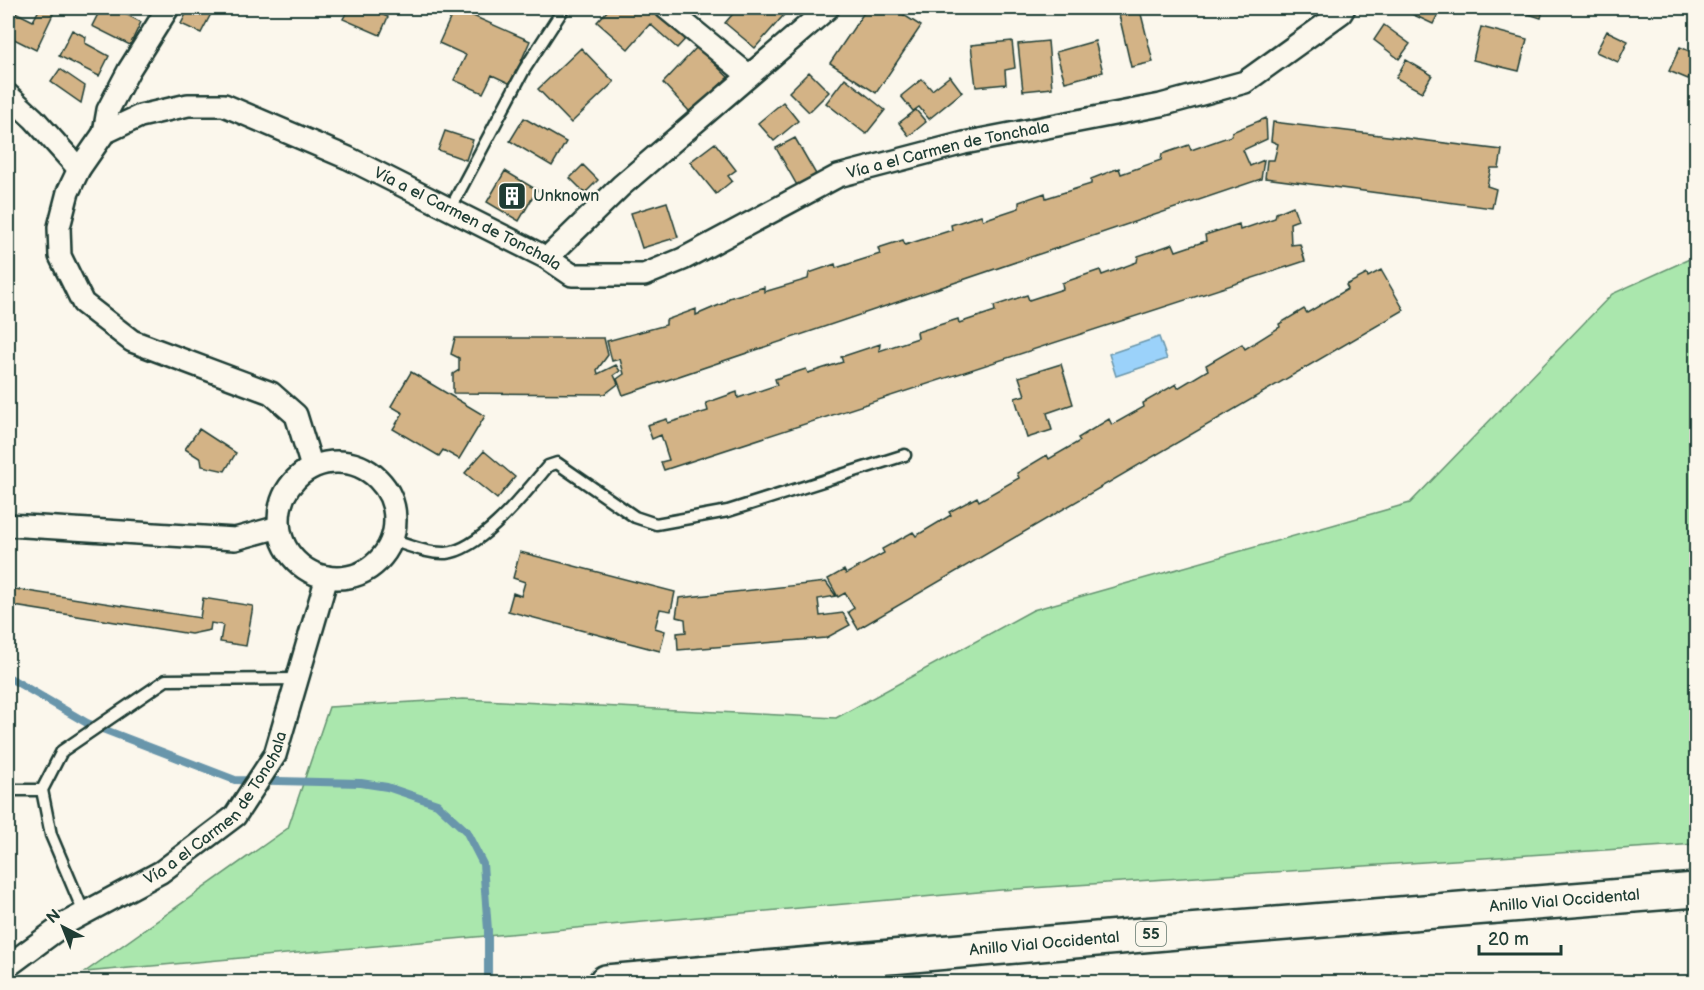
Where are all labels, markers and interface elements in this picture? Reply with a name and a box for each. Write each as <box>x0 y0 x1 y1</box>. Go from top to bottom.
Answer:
street label: Vía a el Carmen de Tonchala <box>845 117 1051 183</box>
street label: Vía a el Carmen de Tonchala <box>371 163 565 274</box>
building icon: Unknown <box>496 180 528 212</box>
place label: Unknown <box>533 187 599 206</box>
street label: Vía a el Carmen de Tonchala <box>141 729 291 889</box>
street label: Anillo Vial Occidental <box>1489 885 1640 916</box>
north arrow <box>33 897 93 957</box>
text: N <box>43 906 65 928</box>
scale bar <box>1479 918 1562 956</box>
road number: 55 <box>1136 922 1166 946</box>
street label: Anillo Vial Occidental <box>968 928 1120 960</box>
text: 20 m <box>1488 929 1529 950</box>

